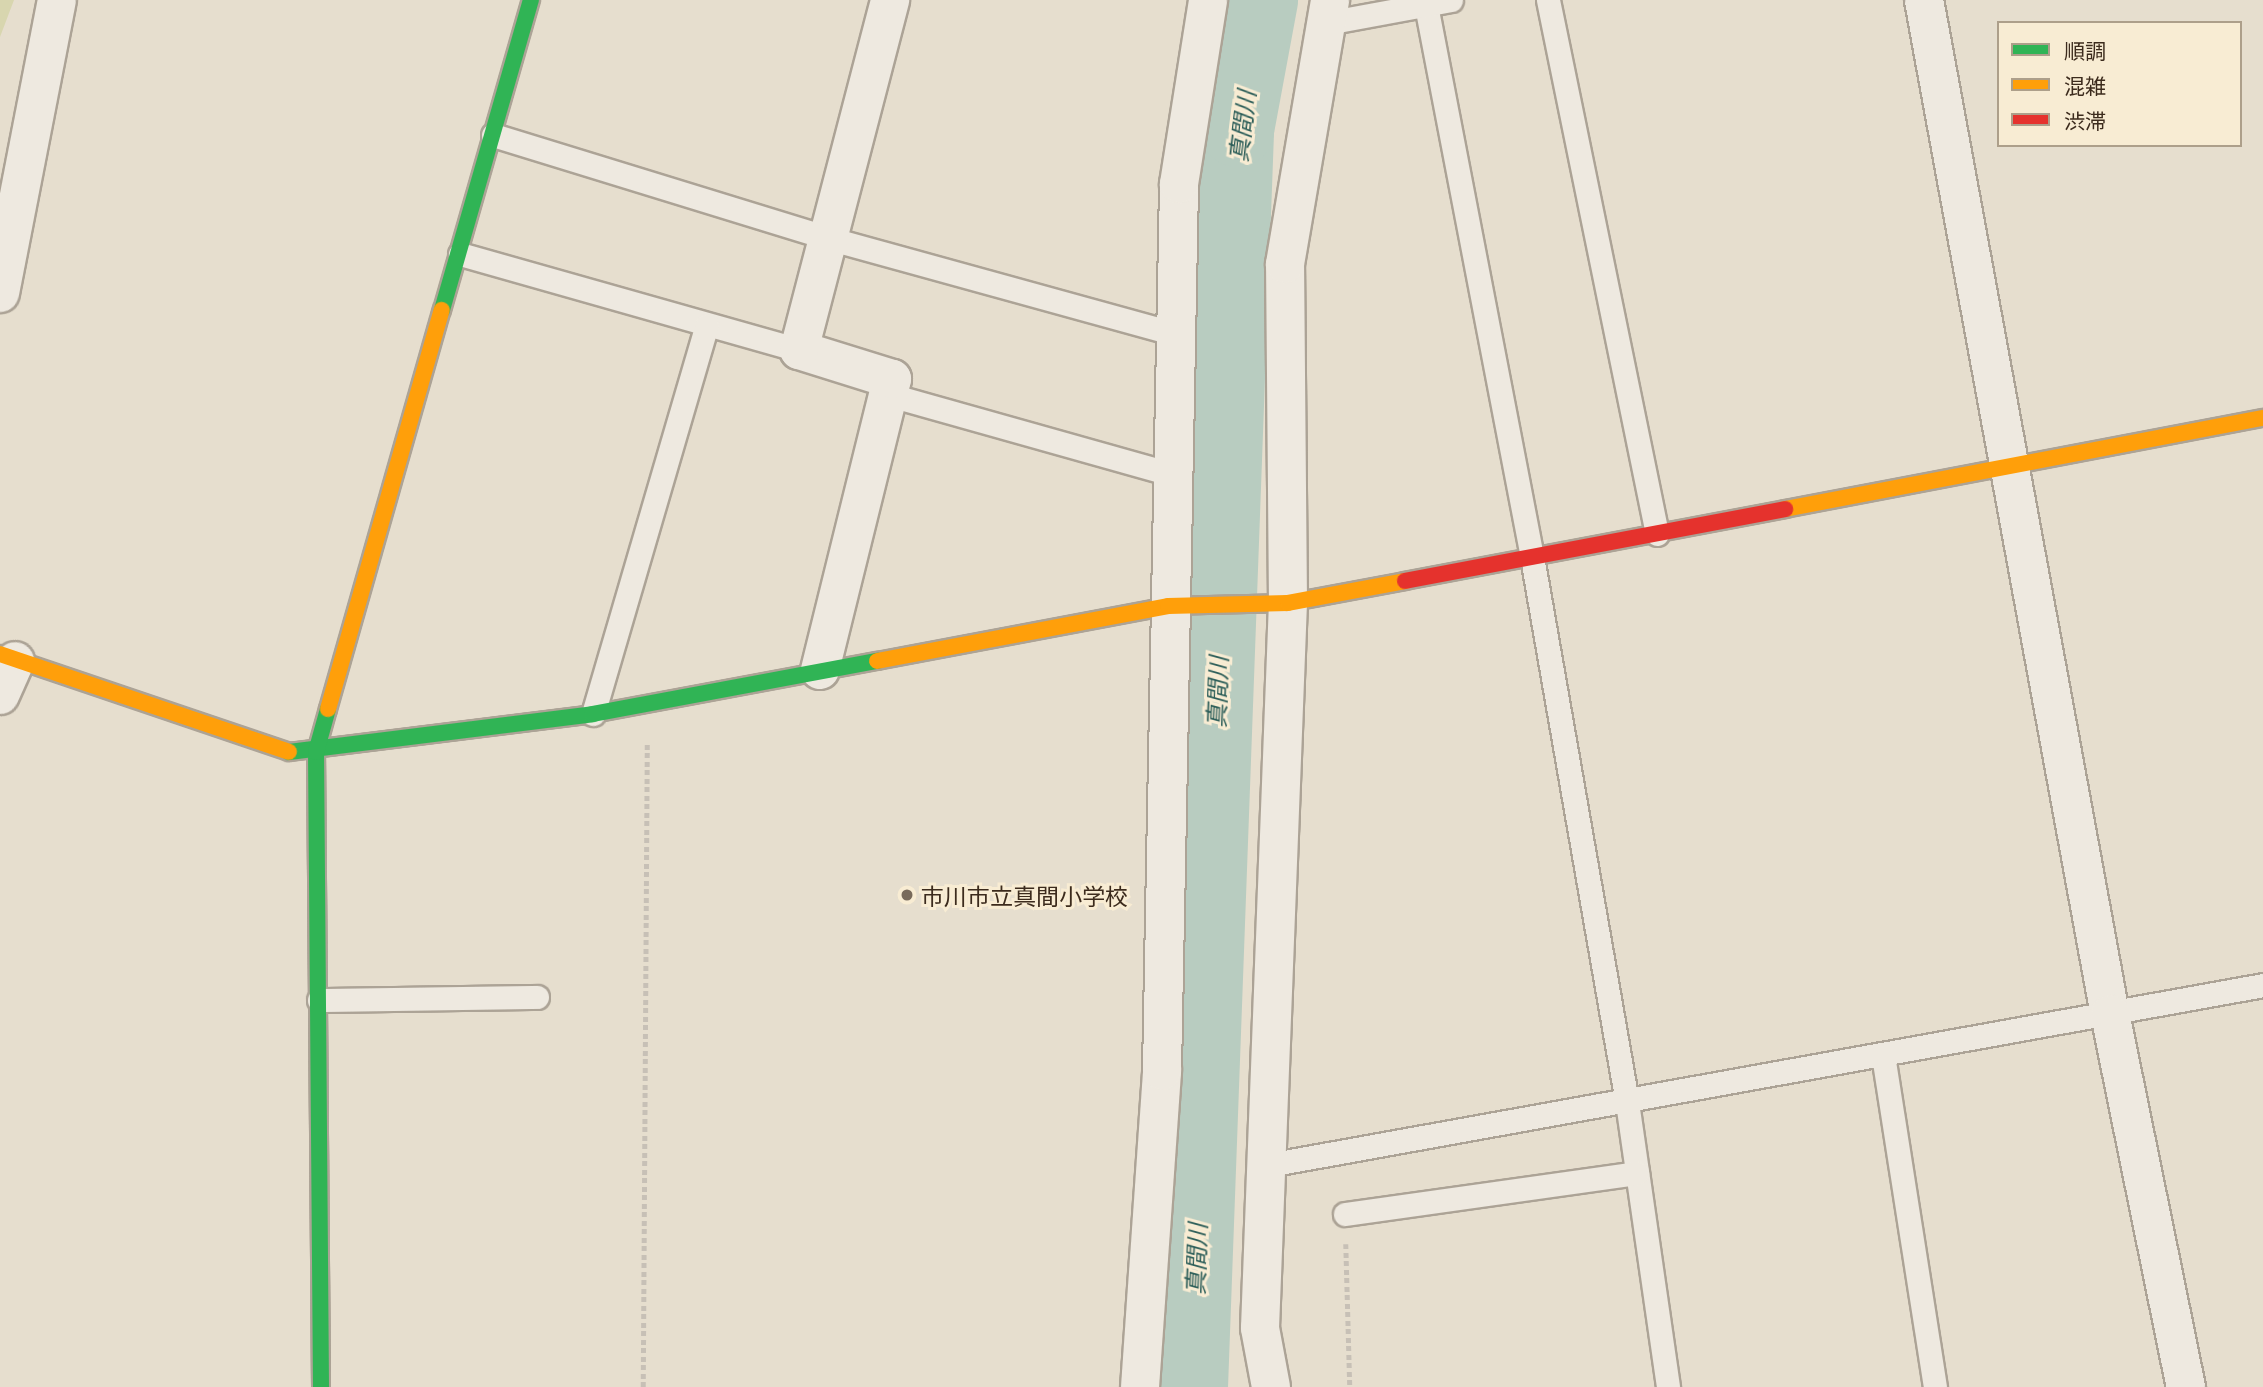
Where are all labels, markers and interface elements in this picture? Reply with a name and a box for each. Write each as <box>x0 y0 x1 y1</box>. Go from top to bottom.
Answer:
legend <box>1997 21 2242 147</box>
text: 順調 <box>2064 35 2106 65</box>
text: 混雑 <box>2064 70 2106 100</box>
water label: 真間川 <box>1222 89 1260 163</box>
text: 渋滞 <box>2064 105 2106 135</box>
water label: 真間川 <box>1200 656 1232 728</box>
place label: 市川市立真間小学校 <box>921 881 1128 909</box>
marker: 市川市立真間小学校 <box>899 887 915 903</box>
water label: 真間川 <box>1179 1223 1211 1295</box>

